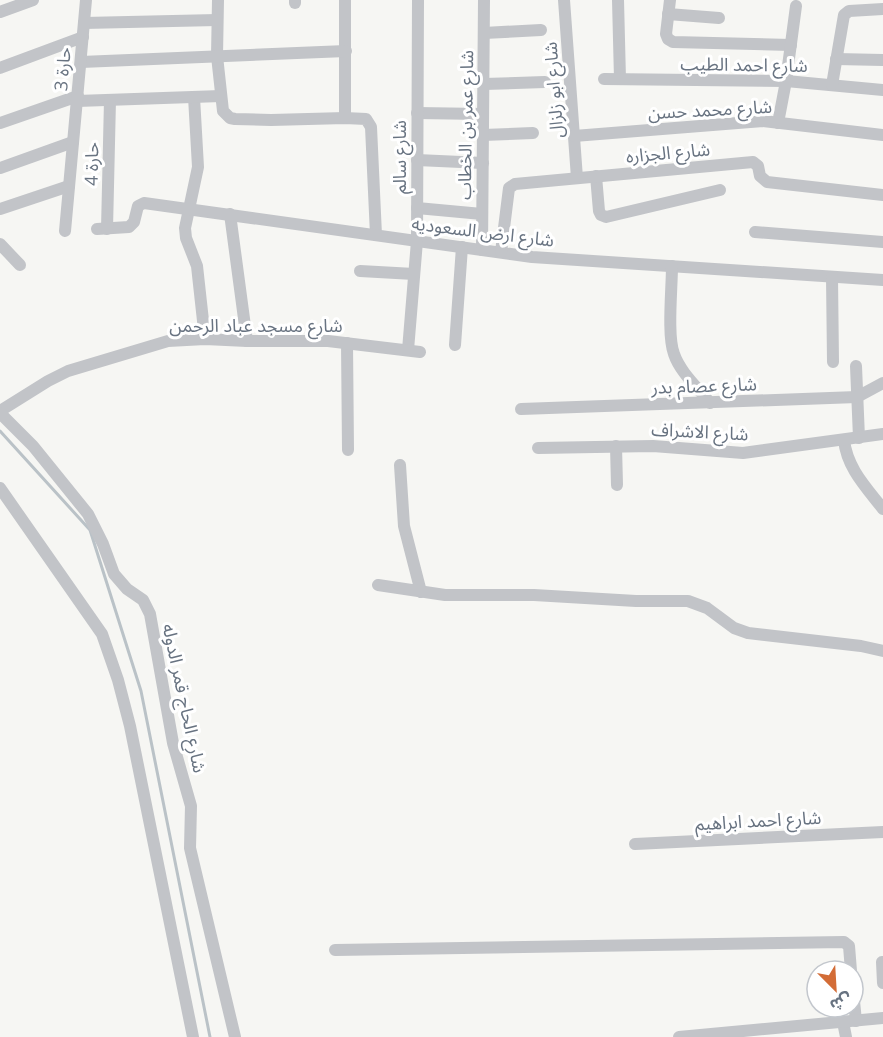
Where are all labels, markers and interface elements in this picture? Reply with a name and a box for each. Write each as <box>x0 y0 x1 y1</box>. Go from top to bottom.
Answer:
street label: شارع ابو زلزال <box>538 41 571 139</box>
street label: حارة 3 <box>48 46 76 92</box>
street label: شارع عمر بن الخطاب <box>452 50 481 200</box>
street label: شارع احمد الطيب <box>680 51 808 80</box>
street label: شارع محمد حسن <box>647 94 773 127</box>
street label: شارع سالم <box>387 120 414 194</box>
street label: شارع الجزاره <box>625 136 711 171</box>
street label: حارة 4 <box>79 142 103 186</box>
street label: شارع ارض السعوديه <box>410 210 556 255</box>
street label: شارع مسجد عباد الرحمن <box>169 313 343 340</box>
street label: شارع عصام بدر <box>650 371 757 402</box>
street label: شارع الاشراف <box>651 416 749 449</box>
street label: شارع الحاج قمر الدوله <box>155 621 213 775</box>
street label: شارع احمد ابراهيم <box>694 805 822 838</box>
north arrow <box>805 959 865 1019</box>
text: ش <box>827 988 856 1017</box>

